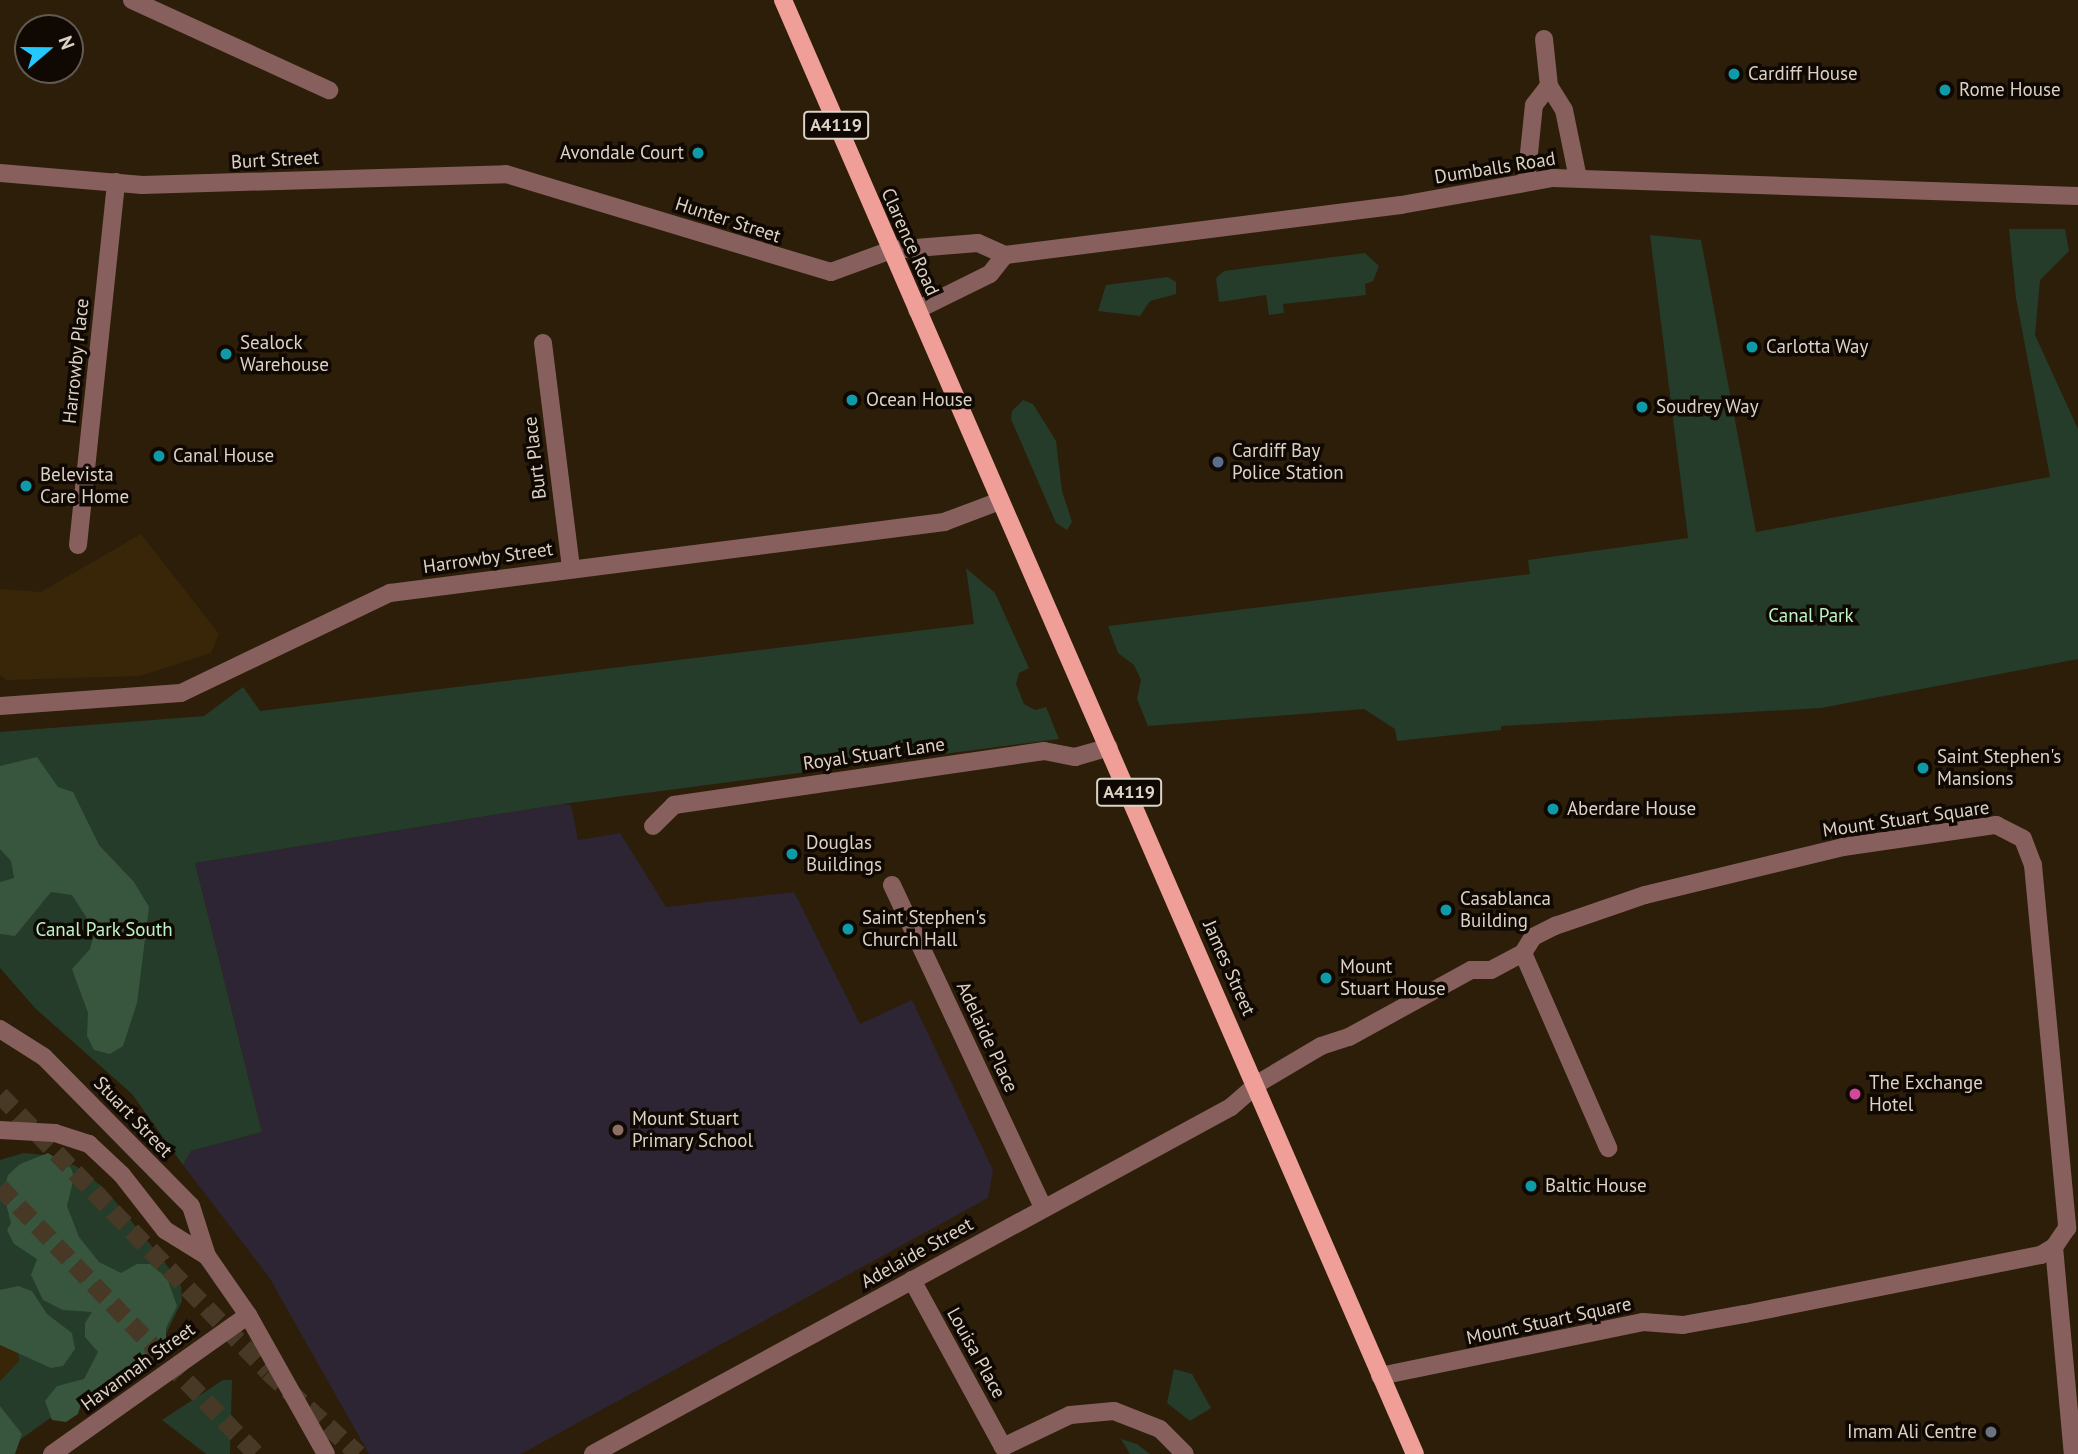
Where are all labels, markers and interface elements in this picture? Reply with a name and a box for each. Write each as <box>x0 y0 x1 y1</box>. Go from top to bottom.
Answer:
north arrow <box>14 14 84 84</box>
text: N <box>53 33 80 52</box>
place label: Cardiff House <box>1748 63 1858 85</box>
marker: Cardiff House <box>1726 66 1742 82</box>
place label: Rome House <box>1959 79 2061 101</box>
marker: Rome House <box>1937 82 1953 98</box>
road number: A4119 <box>803 110 869 140</box>
place label: Avondale Court <box>560 142 684 164</box>
marker: Avondale Court <box>690 145 706 161</box>
street label: Burt Street <box>230 146 320 174</box>
street label: Dumballs Road <box>1433 147 1557 189</box>
street label: Clarence Road <box>876 185 944 299</box>
street label: Hunter Street <box>672 192 784 248</box>
street label: Harrowby Place <box>58 297 94 425</box>
place label: Sealock Warehouse <box>240 332 329 376</box>
place label: Carlotta Way <box>1766 336 1869 358</box>
marker: Carlotta Way <box>1744 339 1760 355</box>
marker: Sealock Warehouse <box>218 346 234 362</box>
place label: Ocean House <box>866 389 973 411</box>
marker: Ocean House <box>844 392 860 408</box>
place label: Soudrey Way <box>1656 396 1760 418</box>
marker: Soudrey Way <box>1634 399 1650 415</box>
street label: Burt Place <box>519 415 551 501</box>
place label: Cardiff Bay Police Station <box>1232 440 1344 484</box>
place label: Canal House <box>173 445 274 467</box>
marker: Canal House <box>151 448 167 464</box>
marker: Cardiff Bay Police Station <box>1210 454 1226 470</box>
place label: Belevista Care Home <box>40 464 129 508</box>
marker: Belevista Care Home <box>18 478 34 494</box>
street label: Harrowby Street <box>421 538 555 578</box>
park label: Canal Park <box>1768 605 1854 627</box>
street label: Royal Stuart Lane <box>802 733 946 775</box>
place label: Saint Stephen's Mansions <box>1937 746 2061 790</box>
marker: Saint Stephen's Mansions <box>1915 760 1931 776</box>
road number: A4119 <box>1096 778 1162 806</box>
street label: Mount Stuart Square <box>1821 796 1991 842</box>
place label: Aberdare House <box>1567 798 1696 820</box>
marker: Aberdare House <box>1545 801 1561 817</box>
place label: Douglas Buildings <box>806 832 882 876</box>
marker: Douglas Buildings <box>784 846 800 862</box>
place label: Casablanca Building <box>1460 888 1551 932</box>
marker: Casablanca Building <box>1438 902 1454 918</box>
place label: Saint Stephen's Church Hall <box>862 907 986 951</box>
street label: James Street <box>1198 917 1260 1019</box>
park label: Canal Park South <box>35 919 173 941</box>
marker: Saint Stephen's Church Hall <box>840 921 856 937</box>
place label: Mount Stuart House <box>1340 956 1446 1000</box>
marker: Mount Stuart House <box>1318 970 1334 986</box>
street label: Adelaide Place <box>951 978 1023 1096</box>
street label: Stuart Street <box>89 1072 177 1162</box>
place label: The Exchange Hotel <box>1869 1072 1983 1116</box>
marker: The Exchange Hotel <box>1847 1086 1863 1102</box>
place label: Mount Stuart Primary School <box>632 1108 754 1152</box>
marker: Mount Stuart Primary School <box>610 1122 626 1138</box>
place label: Baltic House <box>1545 1175 1647 1197</box>
marker: Baltic House <box>1523 1178 1539 1194</box>
street label: Adelaide Street <box>857 1213 977 1293</box>
street label: Mount Stuart Square <box>1464 1292 1634 1350</box>
street label: Louisa Place <box>942 1304 1010 1402</box>
street label: Havannah Street <box>77 1318 199 1416</box>
place label: Imam Ali Centre <box>1847 1421 1977 1443</box>
marker: Imam Ali Centre <box>1983 1424 1999 1440</box>

